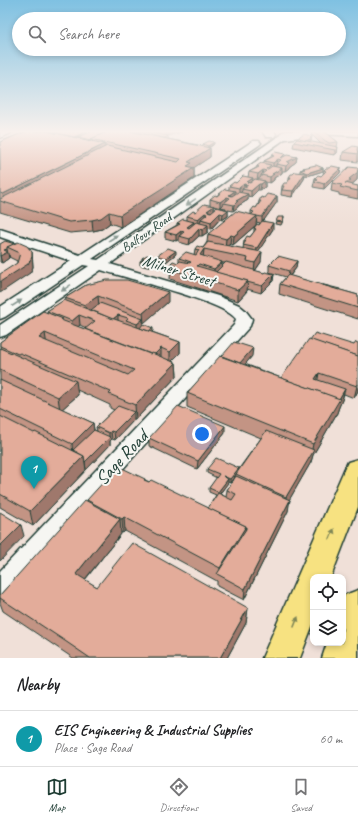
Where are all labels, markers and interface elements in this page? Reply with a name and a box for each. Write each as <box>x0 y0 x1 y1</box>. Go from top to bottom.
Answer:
search box <box>12 12 346 56</box>
icon: search <box>26 23 48 45</box>
text: Search here <box>58 25 119 44</box>
one-way arrow <box>185 198 196 206</box>
street label: Balfour Road <box>118 209 176 256</box>
one-way arrow <box>107 234 119 241</box>
street label: Milner Street <box>140 251 220 292</box>
one-way arrow <box>61 284 72 291</box>
one-way arrow <box>11 299 23 306</box>
street label: Sage Road <box>90 422 156 490</box>
your location <box>192 424 212 444</box>
pin: 1 <box>21 456 47 489</box>
one-way arrow <box>329 527 335 539</box>
map controls <box>310 574 346 646</box>
button: locate <box>310 574 346 610</box>
button: layers <box>310 610 346 646</box>
one-way arrow <box>293 615 299 627</box>
text: Nearby <box>16 674 59 695</box>
text: EIS Engineering & Industrial Supplies <box>54 721 251 740</box>
text: 1 <box>26 731 32 747</box>
text: 60 m <box>320 731 342 747</box>
text: Place · Sage Road <box>54 740 131 756</box>
tab: Map <box>46 776 68 814</box>
tab: Directions <box>160 776 198 814</box>
tab: Saved <box>290 776 312 814</box>

